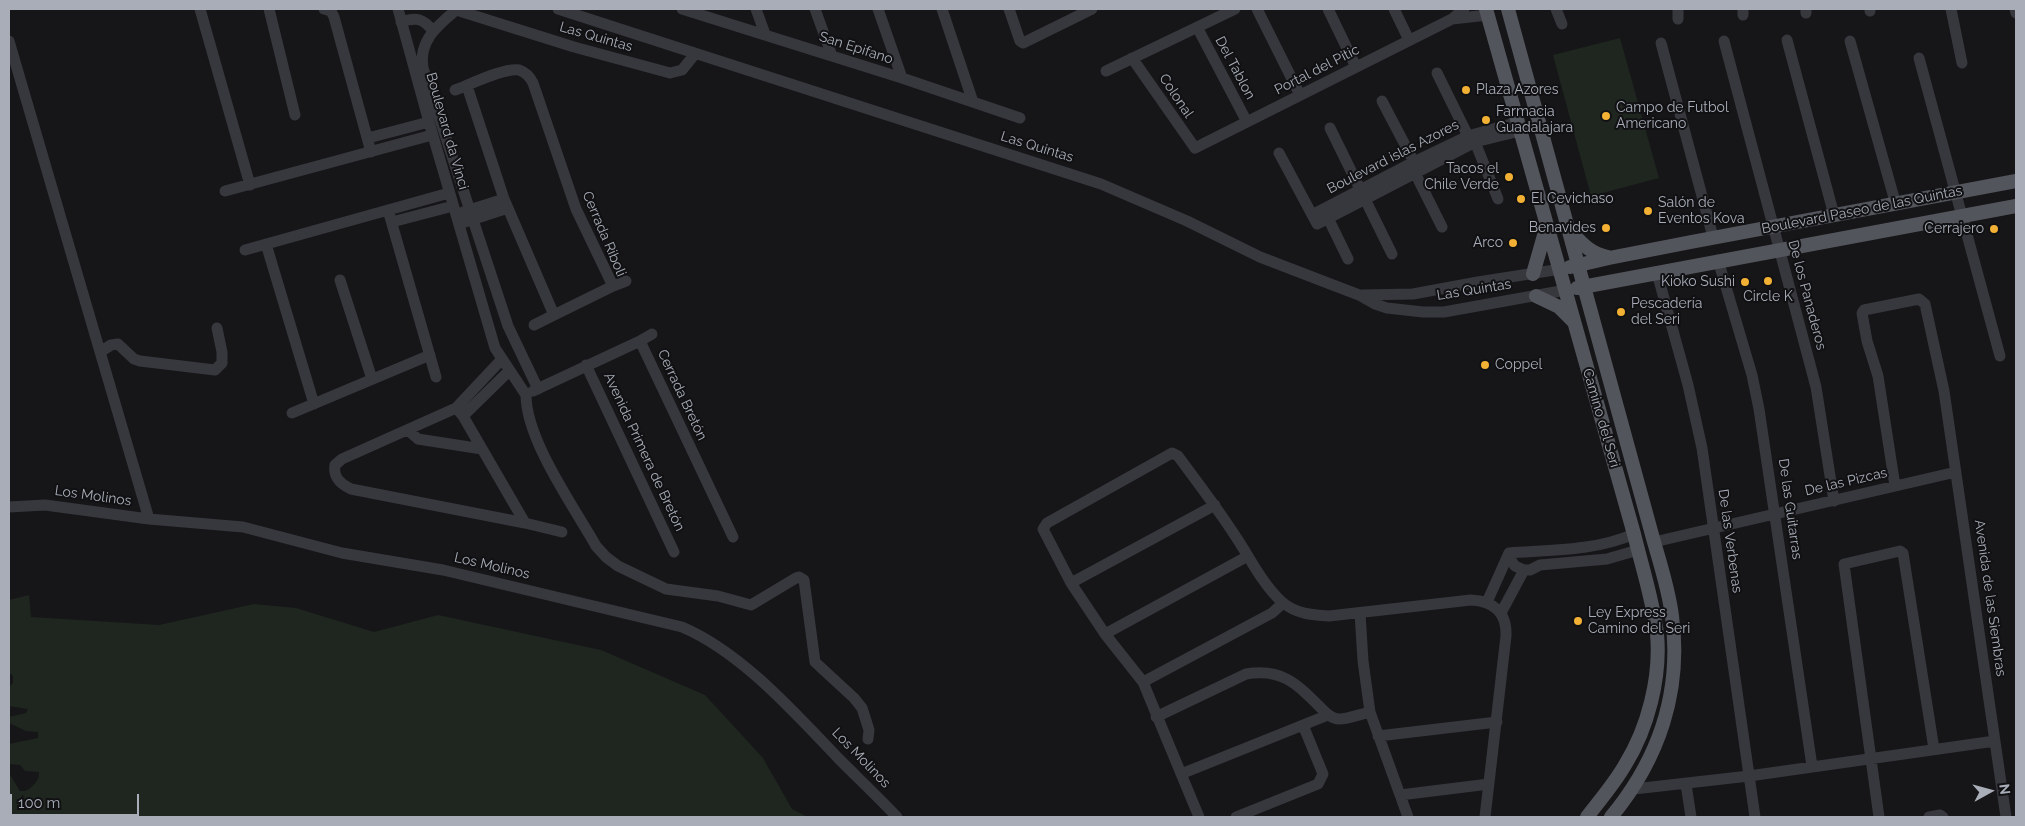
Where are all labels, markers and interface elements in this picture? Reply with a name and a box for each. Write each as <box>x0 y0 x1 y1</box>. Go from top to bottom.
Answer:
street label: Las Quintas <box>558 19 634 55</box>
street label: San Epifano <box>817 28 895 68</box>
street label: Del Tablon <box>1211 33 1259 103</box>
street label: Portal del Pitic <box>1272 41 1362 99</box>
street label: Boulevard da Vinci <box>422 70 472 192</box>
street label: Colonal <box>1155 71 1197 121</box>
place label: Plaza Azores <box>1476 82 1558 98</box>
marker: Plaza Azores <box>1460 84 1472 96</box>
place label: Campo de Futbol Americano <box>1616 100 1729 132</box>
place label: Farmacia Guadalajara <box>1496 104 1573 136</box>
marker: Campo de Futbol Americano <box>1600 110 1612 122</box>
marker: Farmacia Guadalajara <box>1480 114 1492 126</box>
street label: Boulevard islas Azores <box>1324 116 1462 198</box>
street label: Las Quintas <box>999 128 1075 166</box>
place label: Tacos el Chile Verde <box>1424 161 1499 193</box>
marker: Tacos el Chile Verde <box>1503 171 1515 183</box>
street label: Boulevard Paseo de las Quintas <box>1760 182 1964 238</box>
street label: Cerrada Riboli <box>578 189 630 279</box>
place label: El Cevichaso <box>1531 191 1614 207</box>
marker: El Cevichaso <box>1515 193 1527 205</box>
place label: Salón de Eventos Kova <box>1658 195 1745 228</box>
marker: Salón de Eventos Kova <box>1642 205 1654 217</box>
place label: Benavides <box>1529 220 1596 236</box>
place label: Cerrajero <box>1924 221 1984 237</box>
marker: Benavides <box>1600 222 1612 234</box>
marker: Cerrajero <box>1988 223 2000 235</box>
place label: Arco <box>1473 235 1503 251</box>
marker: Arco <box>1507 237 1519 249</box>
street label: De los Panaderos <box>1784 238 1830 352</box>
place label: Kioko Sushi <box>1661 274 1735 290</box>
marker: Circle K <box>1762 275 1774 287</box>
street label: Las Quintas <box>1436 276 1512 304</box>
marker: Kioko Sushi <box>1739 276 1751 288</box>
place label: Circle K <box>1743 289 1793 305</box>
place label: Pescadería del Seri <box>1631 296 1702 328</box>
marker: Pescadería del Seri <box>1615 306 1627 318</box>
street label: Cerrada Bretón <box>654 347 710 443</box>
place label: Coppel <box>1495 357 1542 373</box>
marker: Coppel <box>1479 359 1491 371</box>
street label: Camino del Seri <box>1579 367 1623 469</box>
street label: Avenida Primera de Bretón <box>600 370 688 534</box>
street label: De las Guitarras <box>1775 458 1805 560</box>
street label: De las Pizcas <box>1803 464 1889 500</box>
street label: Los Molinos <box>54 482 132 510</box>
street label: De las Verbenas <box>1714 488 1746 594</box>
street label: Avenida de las Siembras <box>1971 518 2009 678</box>
street label: Los Molinos <box>452 549 532 583</box>
place label: Ley Express Camino del Seri <box>1588 605 1690 638</box>
marker: Ley Express Camino del Seri <box>1572 615 1584 627</box>
street label: Los Molinos <box>828 724 894 792</box>
north arrow <box>1965 766 2015 816</box>
text: N <box>1996 783 2013 795</box>
scale bar <box>12 784 141 816</box>
text: 100 m <box>18 794 60 812</box>

